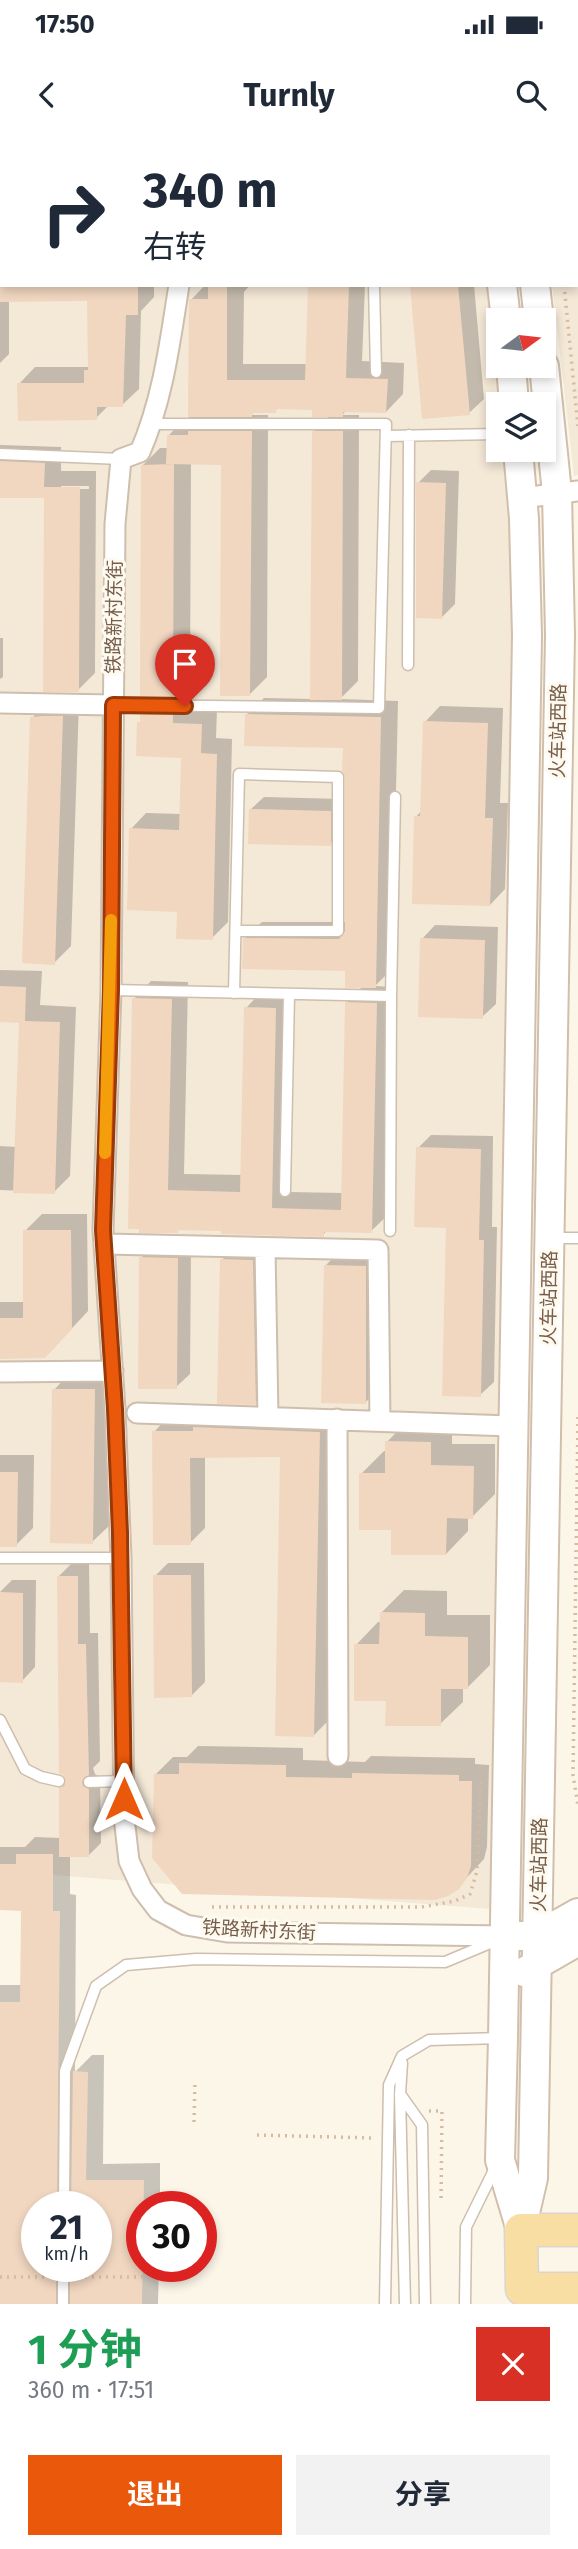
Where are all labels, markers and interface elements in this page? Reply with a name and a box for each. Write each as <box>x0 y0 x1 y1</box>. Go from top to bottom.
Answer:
text: 17:50 <box>35 9 95 40</box>
icon: back <box>28 76 66 114</box>
text: Turnly <box>243 76 335 114</box>
icon: search <box>512 76 550 114</box>
text: 340 m <box>143 161 278 220</box>
icon: right <box>28 168 119 259</box>
text: 右转 <box>143 228 207 266</box>
north arrow <box>486 308 556 378</box>
map controls <box>486 308 556 462</box>
button: layers <box>486 392 556 462</box>
street label: 铁路新村东街 <box>102 560 126 674</box>
pin <box>155 634 215 706</box>
icon: arrive <box>166 645 204 683</box>
street label: 火车站西路 <box>546 683 570 779</box>
street label: 火车站西路 <box>537 1250 561 1346</box>
position arrow <box>87 1762 161 1836</box>
street label: 火车站西路 <box>527 1817 551 1913</box>
street label: 铁路新村东街 <box>201 1916 317 1944</box>
speed limit sign: 30 <box>126 2191 217 2282</box>
text: 21 <box>50 2206 83 2248</box>
text: km/h <box>44 2243 89 2265</box>
text: 1 分钟 <box>28 2325 141 2375</box>
button: close <box>476 2327 550 2401</box>
text: 360 m · 17:51 <box>28 2376 154 2404</box>
button: 退出 <box>28 2455 282 2535</box>
button: 分享 <box>296 2455 550 2535</box>

